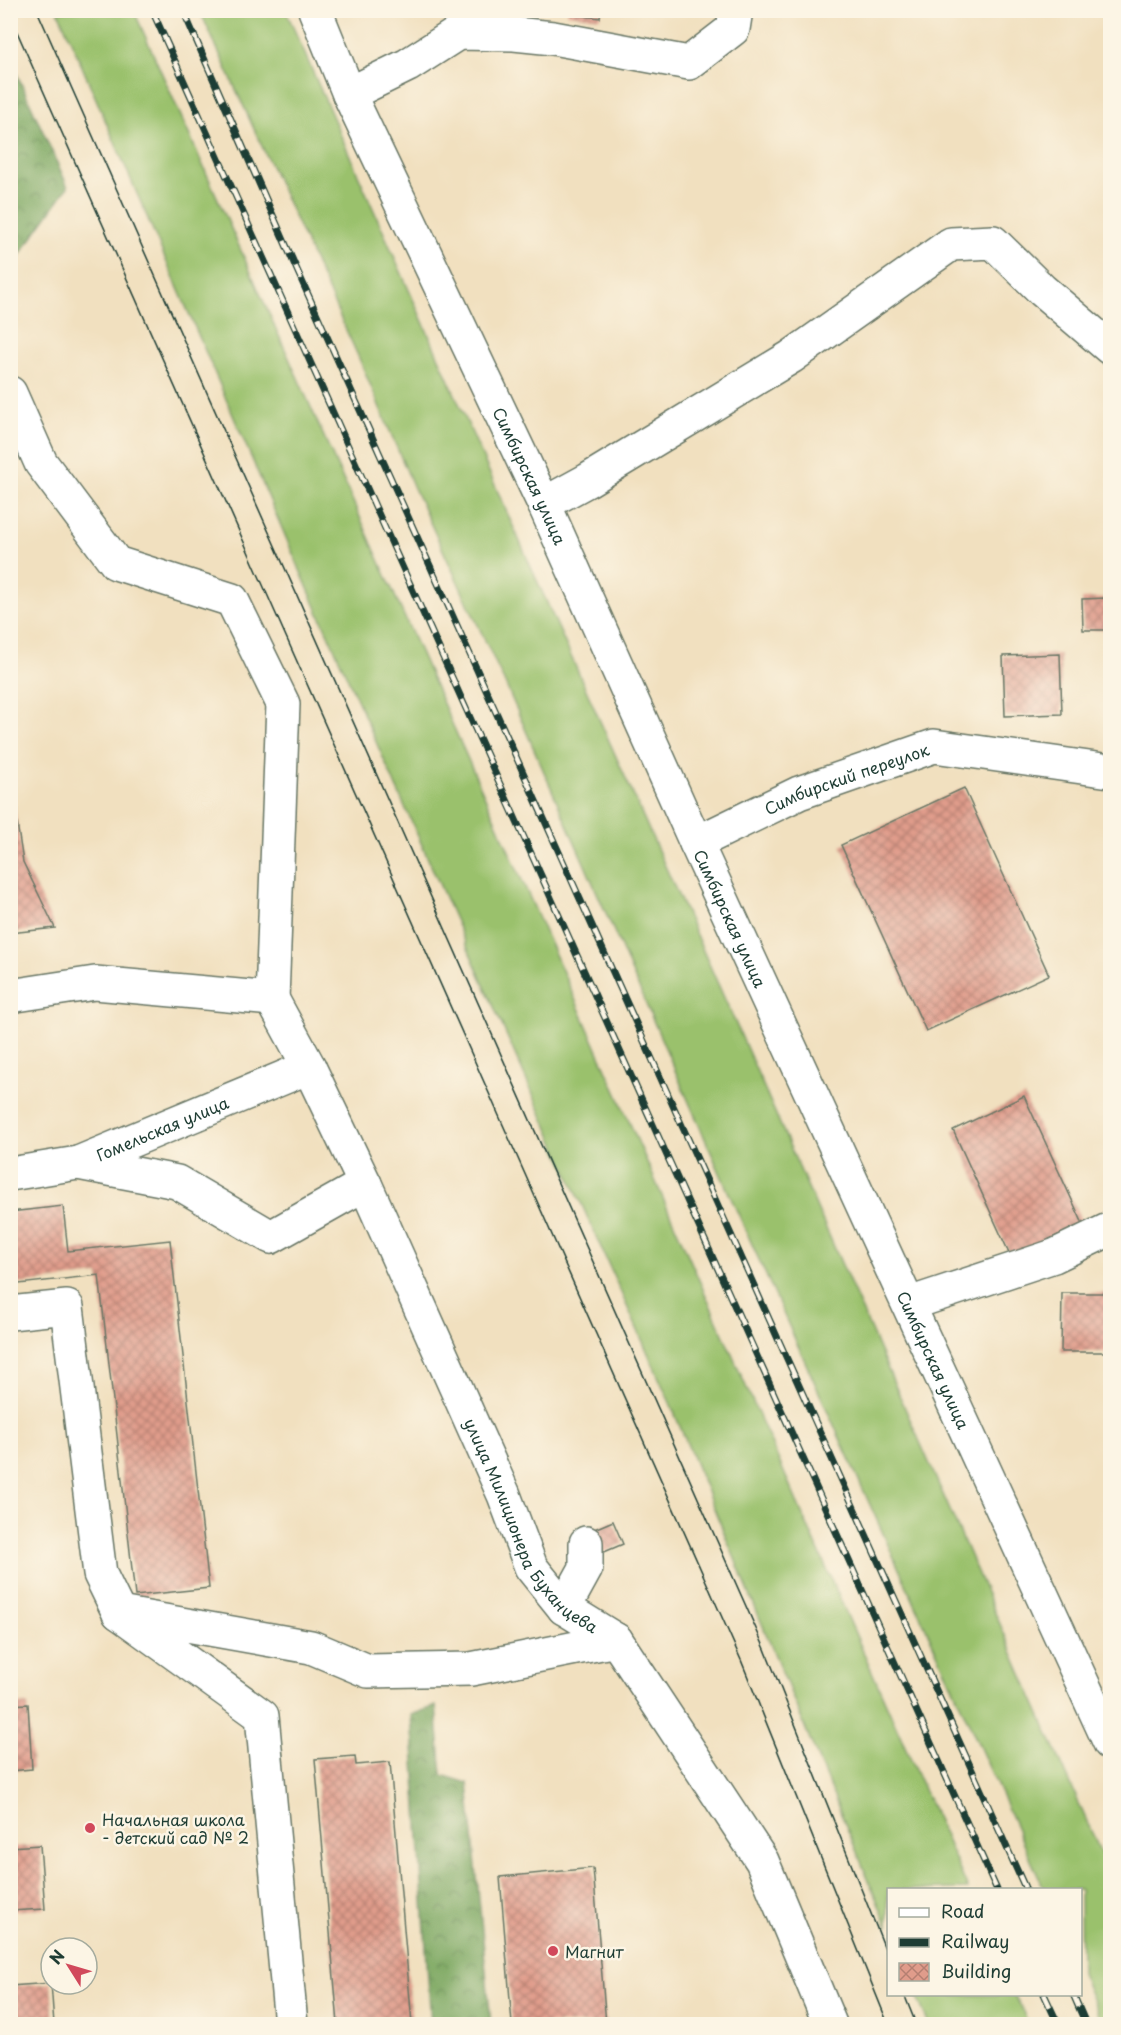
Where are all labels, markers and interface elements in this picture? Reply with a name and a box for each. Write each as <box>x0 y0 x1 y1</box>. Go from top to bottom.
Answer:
street label: Симбирская улица <box>487 403 573 548</box>
street label: Симбирский переулок <box>760 737 933 820</box>
street label: Симбирская улица <box>688 845 773 991</box>
street label: Гомельская улица <box>92 1090 232 1166</box>
street label: Симбирская улица <box>892 1287 976 1433</box>
street label: улица Милиционера Буханцева <box>459 1414 603 1638</box>
place label: Начальная школа - детский сад № 2 <box>102 1807 249 1849</box>
marker: Начальная школа - детский сад № 2 <box>83 1821 97 1835</box>
legend <box>887 1888 1082 1996</box>
text: Road <box>941 1897 985 1924</box>
text: Railway <box>941 1927 1009 1954</box>
north arrow <box>39 1936 99 1996</box>
place label: Магнит <box>565 1939 625 1963</box>
text: N <box>43 1944 70 1969</box>
marker: Магнит <box>546 1944 560 1958</box>
text: Building <box>941 1957 1011 1984</box>

